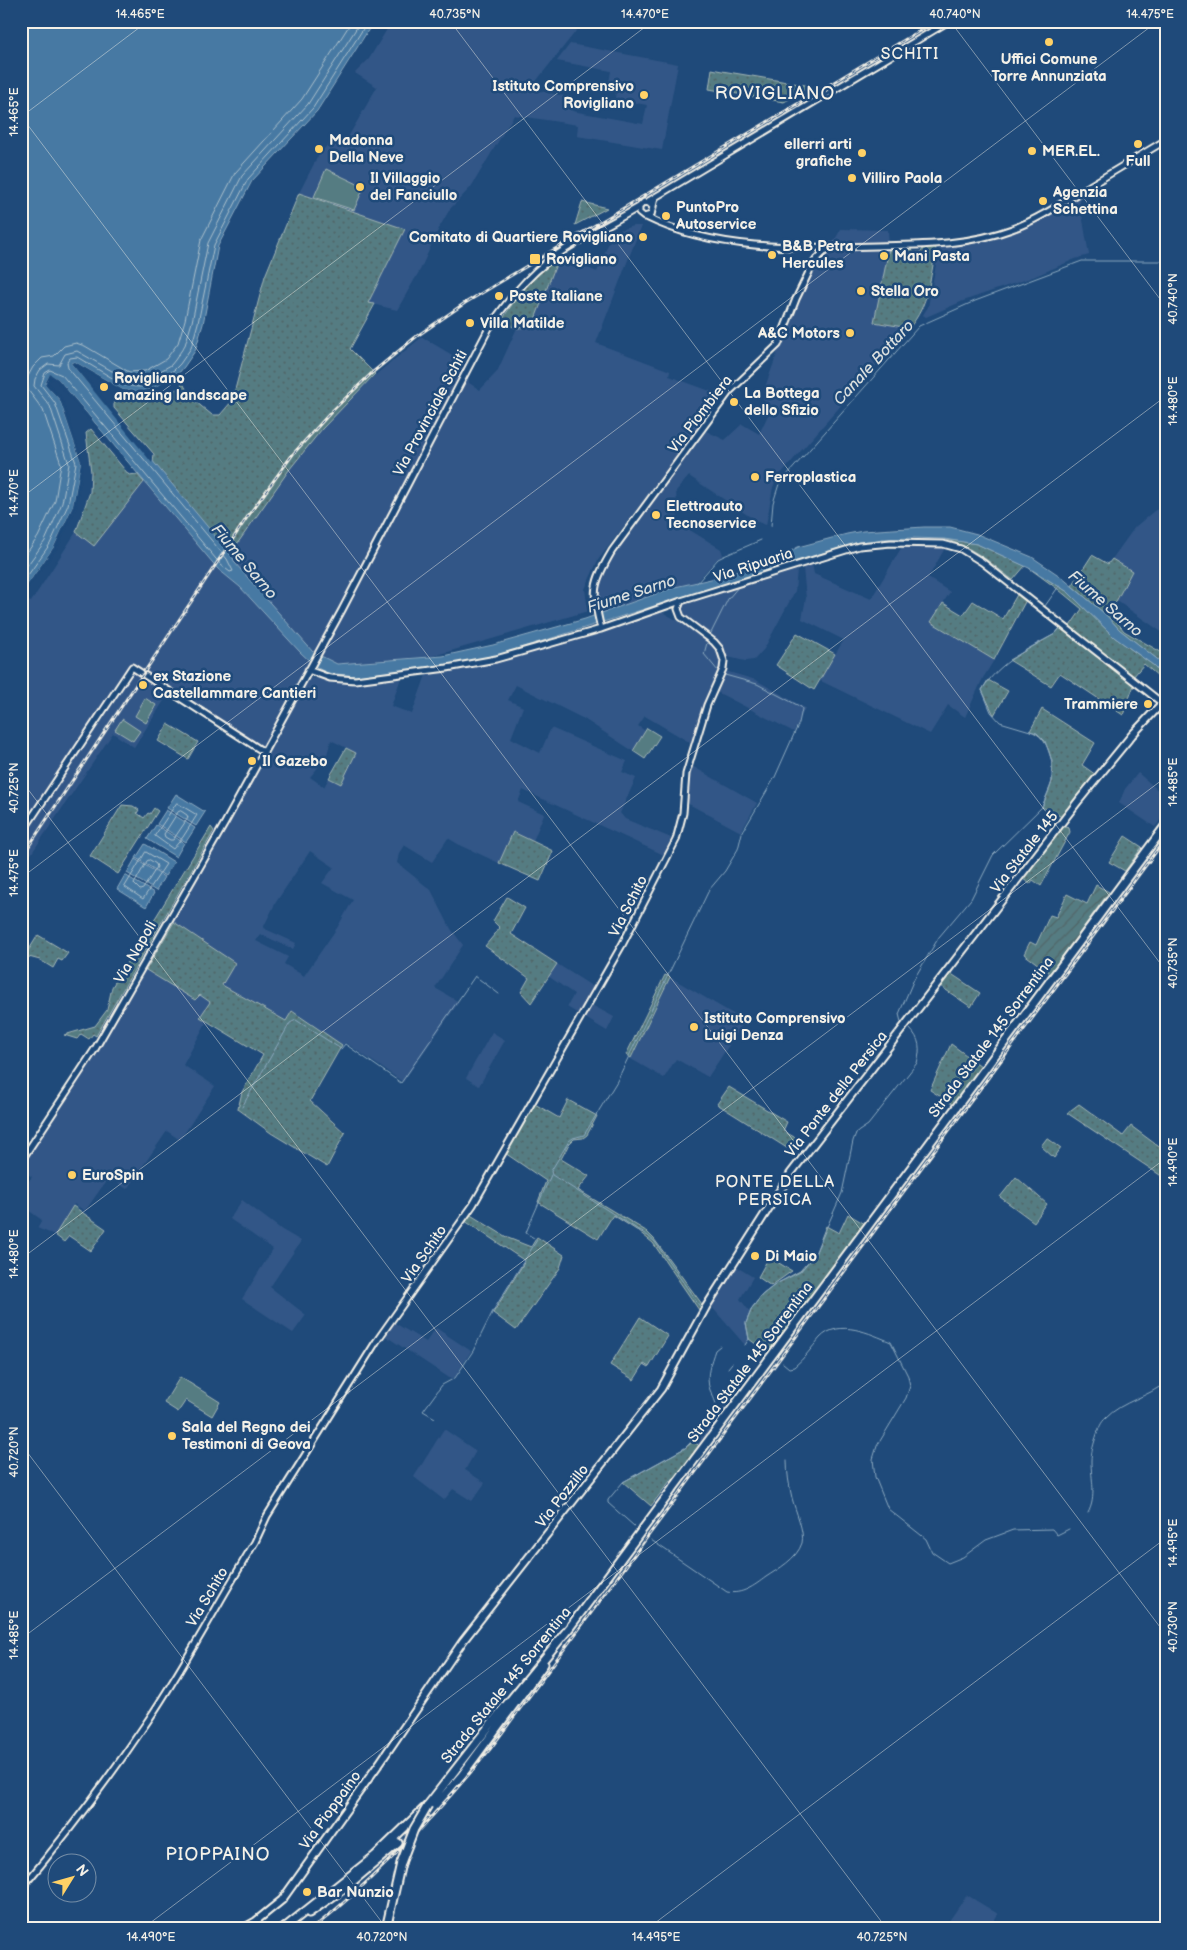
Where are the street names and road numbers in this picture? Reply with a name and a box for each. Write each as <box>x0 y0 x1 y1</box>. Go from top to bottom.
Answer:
street label: Via Provinciale Schiti <box>389 347 472 480</box>
street label: Via Piombiera <box>664 372 737 457</box>
street label: Via Ripuaria <box>711 544 795 587</box>
street label: Via Statale 145 <box>986 807 1062 897</box>
street label: Via Schito <box>605 872 652 940</box>
street label: Via Napoli <box>110 918 161 987</box>
street label: Strada Statale 145 Sorrentina <box>925 953 1058 1121</box>
street label: Via Ponte della Persica <box>781 1027 892 1161</box>
street label: Via Schito <box>398 1222 451 1287</box>
street label: Strada Statale 145 Sorrentina <box>684 1278 817 1446</box>
street label: Via Pozzillo <box>532 1461 593 1532</box>
street label: Via Schito <box>182 1564 233 1631</box>
street label: Strada Statale 145 Sorrentina <box>437 1603 576 1768</box>
street label: Via Pioppaino <box>295 1767 365 1854</box>

